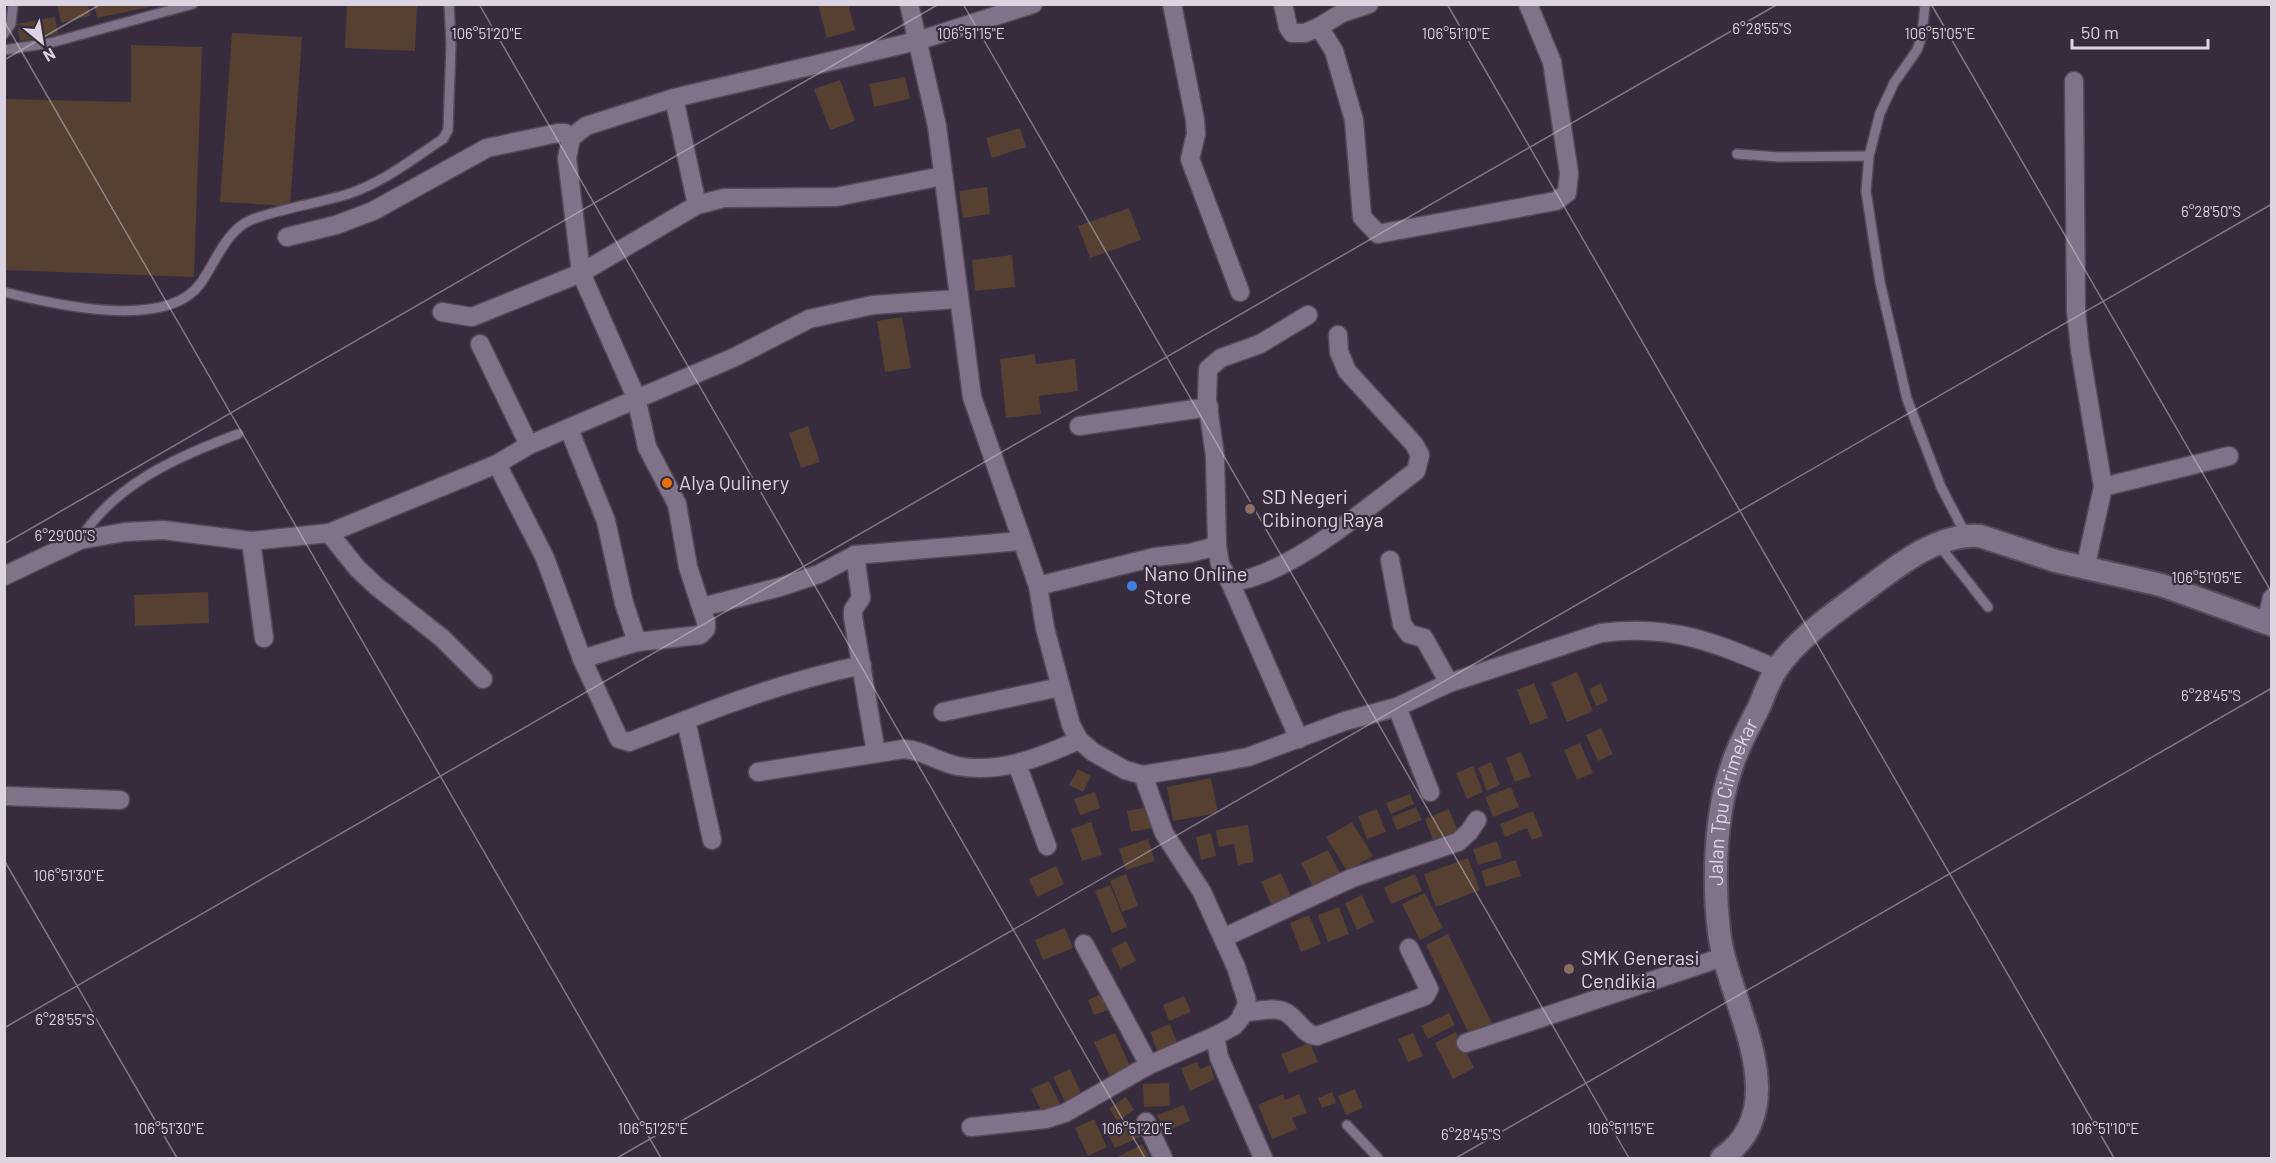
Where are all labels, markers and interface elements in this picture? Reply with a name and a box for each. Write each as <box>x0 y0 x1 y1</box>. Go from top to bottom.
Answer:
north arrow <box>12 12 72 72</box>
scale bar <box>2072 12 2208 50</box>
text: 6°28'55"S <box>1732 19 1792 37</box>
text: 50 m <box>2081 21 2119 43</box>
text: 106°51'20"E <box>451 24 523 42</box>
text: 106°51'15"E <box>937 24 1005 42</box>
text: 106°51'10"E <box>1422 24 1490 42</box>
text: 106°51'05"E <box>1905 24 1975 42</box>
text: N <box>40 45 59 66</box>
text: 6°28'50"S <box>2181 202 2241 220</box>
place label: Alya Qulinery <box>679 470 789 494</box>
marker: Alya Qulinery <box>660 476 674 490</box>
place label: SD Negeri Cibinong Raya <box>1262 484 1384 531</box>
marker: SD Negeri Cibinong Raya <box>1243 502 1257 516</box>
text: 6°29'00"S <box>35 526 95 544</box>
place label: Nano Online Store <box>1144 561 1248 608</box>
text: 106°51'05"E <box>2172 568 2242 586</box>
marker: Nano Online Store <box>1125 579 1139 593</box>
text: 6°28'45"S <box>2181 686 2241 704</box>
street label: Jalan Tpu Cirimekar <box>1703 714 1762 886</box>
text: 106°51'30"E <box>34 866 104 884</box>
place label: SMK Generasi Cendikia <box>1581 945 1700 992</box>
marker: SMK Generasi Cendikia <box>1562 962 1576 976</box>
text: 6°28'55"S <box>35 1010 95 1028</box>
text: 106°51'30"E <box>134 1119 204 1137</box>
text: 106°51'25"E <box>618 1119 688 1137</box>
text: 106°51'20"E <box>1101 1119 1173 1137</box>
text: 106°51'15"E <box>1587 1119 1655 1137</box>
text: 106°51'10"E <box>2071 1119 2139 1137</box>
text: 6°28'45"S <box>1441 1125 1501 1143</box>

